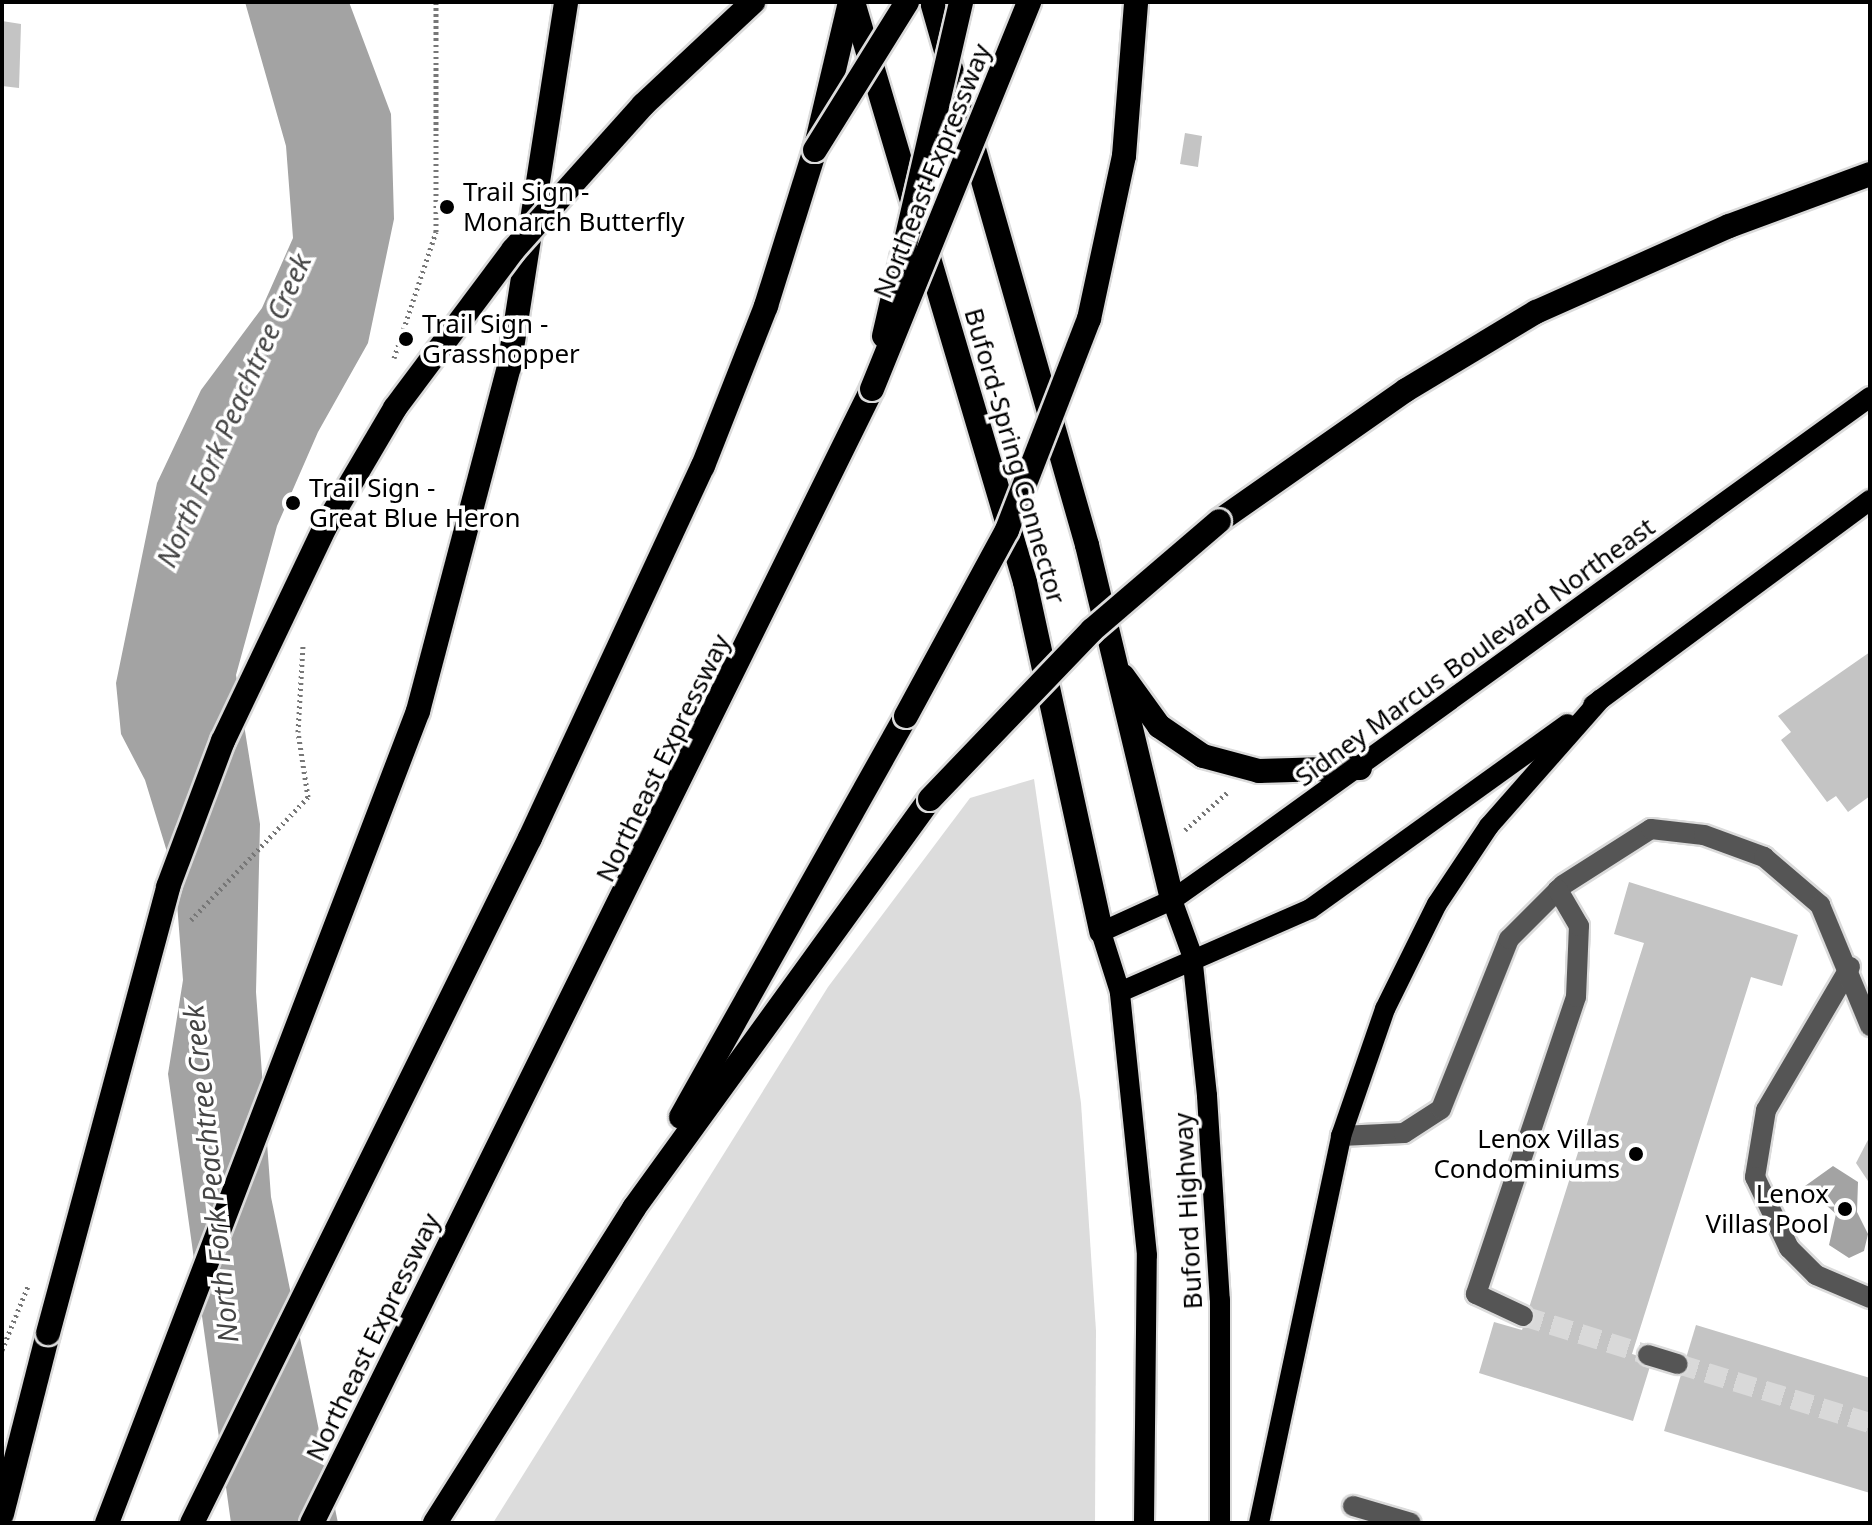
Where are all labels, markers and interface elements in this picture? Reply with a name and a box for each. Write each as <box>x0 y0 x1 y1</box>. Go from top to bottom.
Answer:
street label: Northeast Expressway <box>867 39 997 303</box>
place label: Trail Sign - Monarch Butterfly <box>463 176 685 238</box>
marker: Trail Sign - Monarch Butterfly <box>438 198 456 216</box>
water label: North Fork Peachtree Creek <box>149 248 317 572</box>
street label: Buford-Spring Connector <box>958 305 1072 607</box>
place label: Trail Sign - Grasshopper <box>422 308 580 370</box>
marker: Trail Sign - Grasshopper <box>397 330 415 348</box>
place label: Trail Sign - Great Blue Heron <box>309 472 521 534</box>
marker: Trail Sign - Great Blue Heron <box>284 494 302 512</box>
street label: Sidney Marcus Boulevard Northeast <box>1289 511 1661 793</box>
street label: Northeast Expressway <box>589 629 737 887</box>
water label: North Fork Peachtree Creek <box>176 1003 244 1345</box>
street label: Buford Highway <box>1167 1112 1209 1310</box>
place label: Lenox Villas Condominiums <box>1433 1123 1620 1184</box>
marker: Lenox Villas Condominiums <box>1627 1145 1645 1163</box>
place label: Lenox Villas Pool <box>1706 1178 1829 1240</box>
marker: Lenox Villas Pool <box>1836 1200 1854 1218</box>
street label: Northeast Expressway <box>299 1208 447 1466</box>

